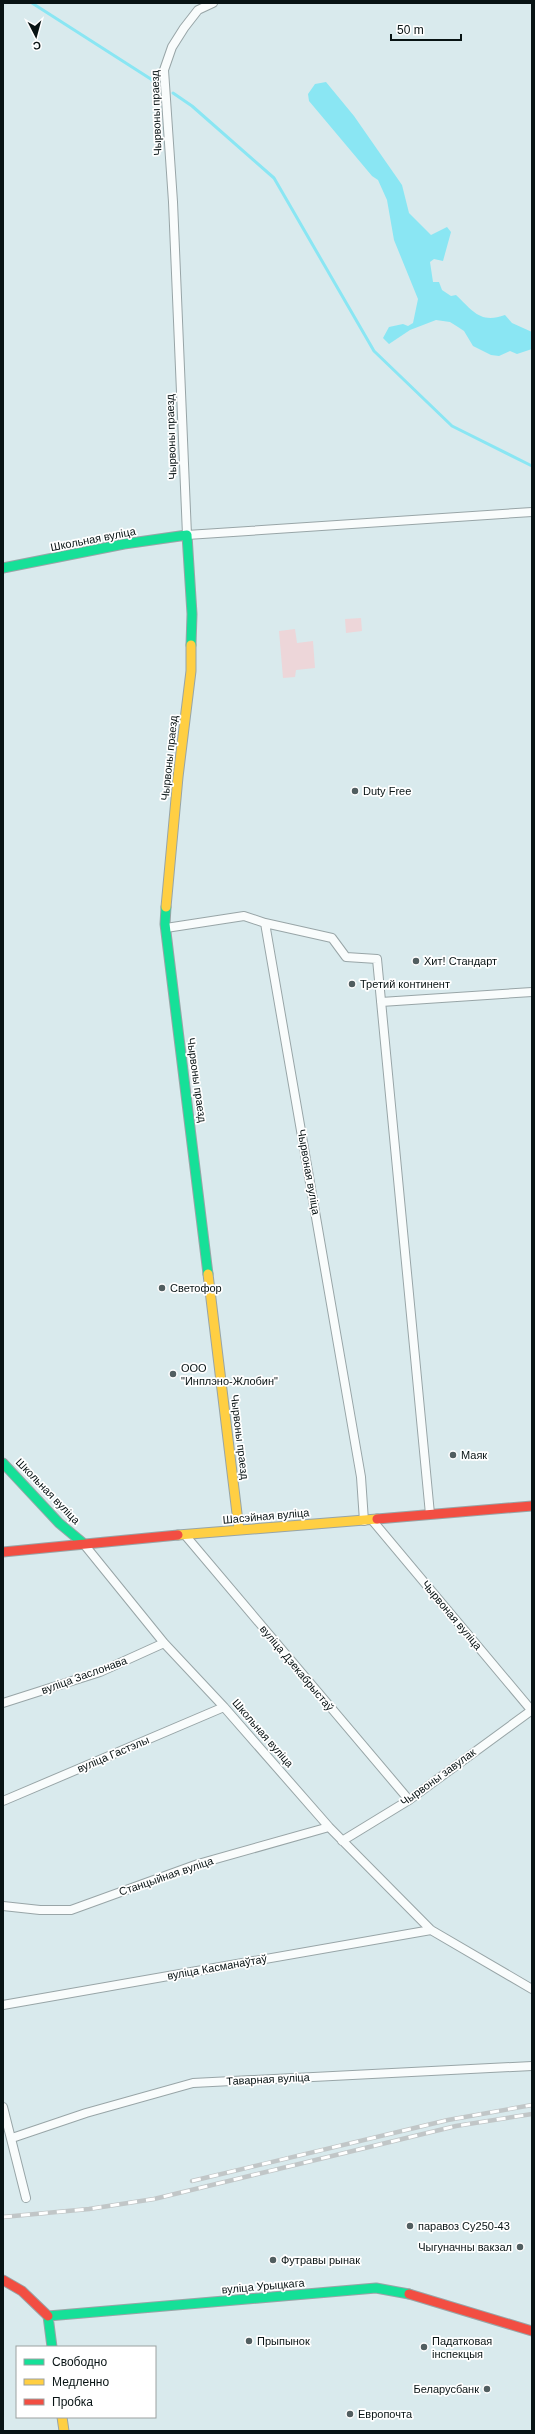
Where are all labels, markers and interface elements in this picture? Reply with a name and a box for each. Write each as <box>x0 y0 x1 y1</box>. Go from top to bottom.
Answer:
north arrow <box>16 16 56 56</box>
scale bar <box>391 16 461 42</box>
text: 50 m <box>397 23 424 37</box>
text: С <box>32 40 42 52</box>
street label: Чырвоны праезд <box>148 69 163 156</box>
street label: Чырвоны праезд <box>163 393 178 480</box>
street label: Школьная вуліца <box>49 525 137 553</box>
street label: Чырвоны праезд <box>159 714 179 801</box>
place label: Duty Free <box>363 785 411 797</box>
marker: Duty Free <box>350 786 360 796</box>
place label: Хит! Стандарт <box>424 955 497 967</box>
marker: Хит! Стандарт <box>411 956 421 966</box>
place label: Третий континент <box>360 978 450 990</box>
marker: Третий континент <box>347 979 357 989</box>
street label: Чырвоны праезд <box>185 1037 209 1124</box>
street label: Чырвоная вуліца <box>296 1128 323 1217</box>
place label: Светофор <box>170 1282 222 1294</box>
marker: Светофор <box>157 1283 167 1293</box>
place label: ООО "Инплэно-Жлобин" <box>181 1362 278 1387</box>
marker: ООО "Инплэно-Жлобин" <box>168 1369 178 1379</box>
street label: Чырвоны праезд <box>229 1394 251 1481</box>
place label: Маяк <box>461 1449 487 1461</box>
marker: Маяк <box>448 1450 458 1460</box>
street label: Школьная вуліца <box>14 1456 83 1527</box>
street label: Шасэйная вуліца <box>222 1506 311 1526</box>
street label: Чырвоная вуліца <box>420 1578 485 1653</box>
street label: вуліца Дзекабрыстаў <box>258 1623 336 1713</box>
street label: вуліца Заслонава <box>40 1654 129 1696</box>
street label: Школьная вуліца <box>230 1696 296 1770</box>
street label: вуліца Гастэлы <box>75 1733 151 1775</box>
street label: Чырвоны завулак <box>398 1746 478 1808</box>
street label: Станцыйная вуліца <box>117 1854 215 1898</box>
street label: вуліца Касманаўтаў <box>166 1952 268 1982</box>
street label: Таварная вуліца <box>226 2071 311 2087</box>
place label: паравоз Су250-43 <box>418 2220 510 2232</box>
marker: паравоз Су250-43 <box>405 2221 415 2231</box>
place label: Чыгуначны вакзал <box>418 2241 512 2253</box>
marker: Чыгуначны вакзал <box>515 2242 525 2252</box>
place label: Футравы рынак <box>281 2254 360 2266</box>
marker: Футравы рынак <box>268 2255 278 2265</box>
street label: вуліца Урыцкага <box>221 2276 306 2296</box>
place label: Прыпынок <box>257 2335 310 2347</box>
place label: Падатковая інспекцыя <box>432 2335 492 2360</box>
marker: Прыпынок <box>244 2336 254 2346</box>
marker: Падатковая інспекцыя <box>419 2342 429 2352</box>
legend <box>16 2346 156 2418</box>
text: Свободно <box>52 2355 107 2369</box>
text: Медленно <box>52 2375 109 2389</box>
place label: Беларусбанк <box>414 2383 479 2395</box>
marker: Беларусбанк <box>482 2384 492 2394</box>
text: Пробка <box>52 2395 93 2409</box>
place label: Европочта <box>358 2408 413 2420</box>
marker: Европочта <box>345 2409 355 2419</box>

